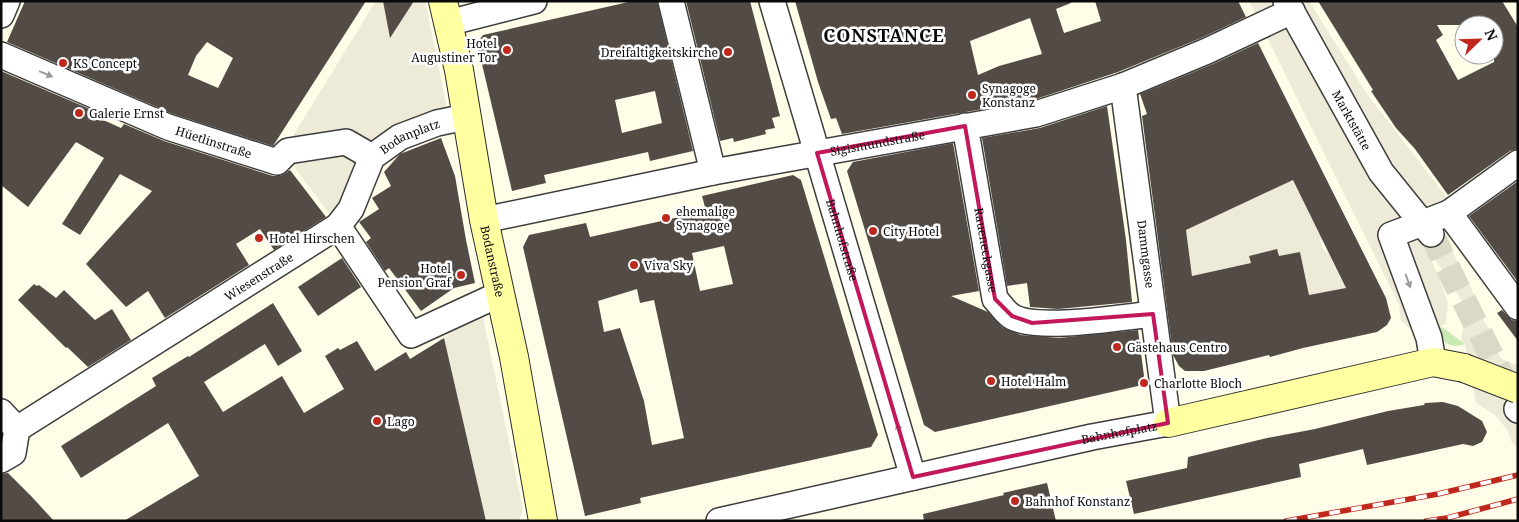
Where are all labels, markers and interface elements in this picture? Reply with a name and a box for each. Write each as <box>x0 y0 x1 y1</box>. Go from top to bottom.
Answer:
north arrow <box>1454 15 1504 65</box>
district label: CONSTANCE <box>823 23 945 47</box>
text: N <box>1481 26 1502 44</box>
place label: Hotel Augustiner Tor <box>411 35 497 66</box>
marker: Hotel Augustiner Tor <box>501 44 513 56</box>
place label: Dreifaltigkeitskirche <box>601 44 718 61</box>
marker: Dreifaltigkeitskirche <box>722 46 734 58</box>
place label: KS Concept <box>73 55 137 72</box>
marker: KS Concept <box>57 57 69 69</box>
one-way arrow <box>39 71 53 79</box>
place label: Synagoge Konstanz <box>982 80 1036 111</box>
street label: Marktstätte <box>1329 87 1376 153</box>
marker: Synagoge Konstanz <box>966 89 978 101</box>
place label: Galerie Ernst <box>89 105 164 122</box>
marker: Galerie Ernst <box>73 107 85 119</box>
street label: Bodanplatz <box>376 114 442 158</box>
street label: Hüetlinstraße <box>174 122 254 162</box>
street label: Sigismundstraße <box>829 126 926 159</box>
street label: Bahnhofstraße <box>822 197 863 283</box>
place label: ehemalige Synagoge <box>676 203 735 234</box>
street label: Raueneckgasse <box>971 206 1002 294</box>
marker: ehemalige Synagoge <box>660 212 672 224</box>
street label: Dammgasse <box>1133 219 1159 289</box>
place label: City Hotel <box>883 223 939 240</box>
street label: Bodanstraße <box>477 224 509 298</box>
marker: City Hotel <box>867 225 879 237</box>
place label: Hotel Hirschen <box>269 230 355 247</box>
marker: Hotel Hirschen <box>253 232 265 244</box>
street label: Wiesenstraße <box>221 248 296 304</box>
place label: Viva Sky <box>644 257 693 274</box>
marker: Viva Sky <box>628 259 640 271</box>
place label: Hotel Pension Graf <box>377 260 453 291</box>
marker: Hotel Pension Graf <box>455 269 467 281</box>
one-way arrow <box>1404 274 1412 289</box>
place label: Gästehaus Centro <box>1127 339 1227 356</box>
marker: Gästehaus Centro <box>1111 341 1123 353</box>
place label: Hotel Halm <box>1001 373 1066 390</box>
marker: Hotel Halm <box>985 375 997 387</box>
place label: Charlotte Bloch <box>1154 375 1242 392</box>
marker: Charlotte Bloch <box>1138 377 1150 389</box>
place label: Lago <box>387 413 415 430</box>
marker: Lago <box>371 415 383 427</box>
street label: Bahnhofplatz <box>1079 417 1159 448</box>
one-way arrow <box>894 423 902 438</box>
place label: Bahnhof Konstanz <box>1025 493 1130 510</box>
marker: Bahnhof Konstanz <box>1009 495 1021 507</box>

